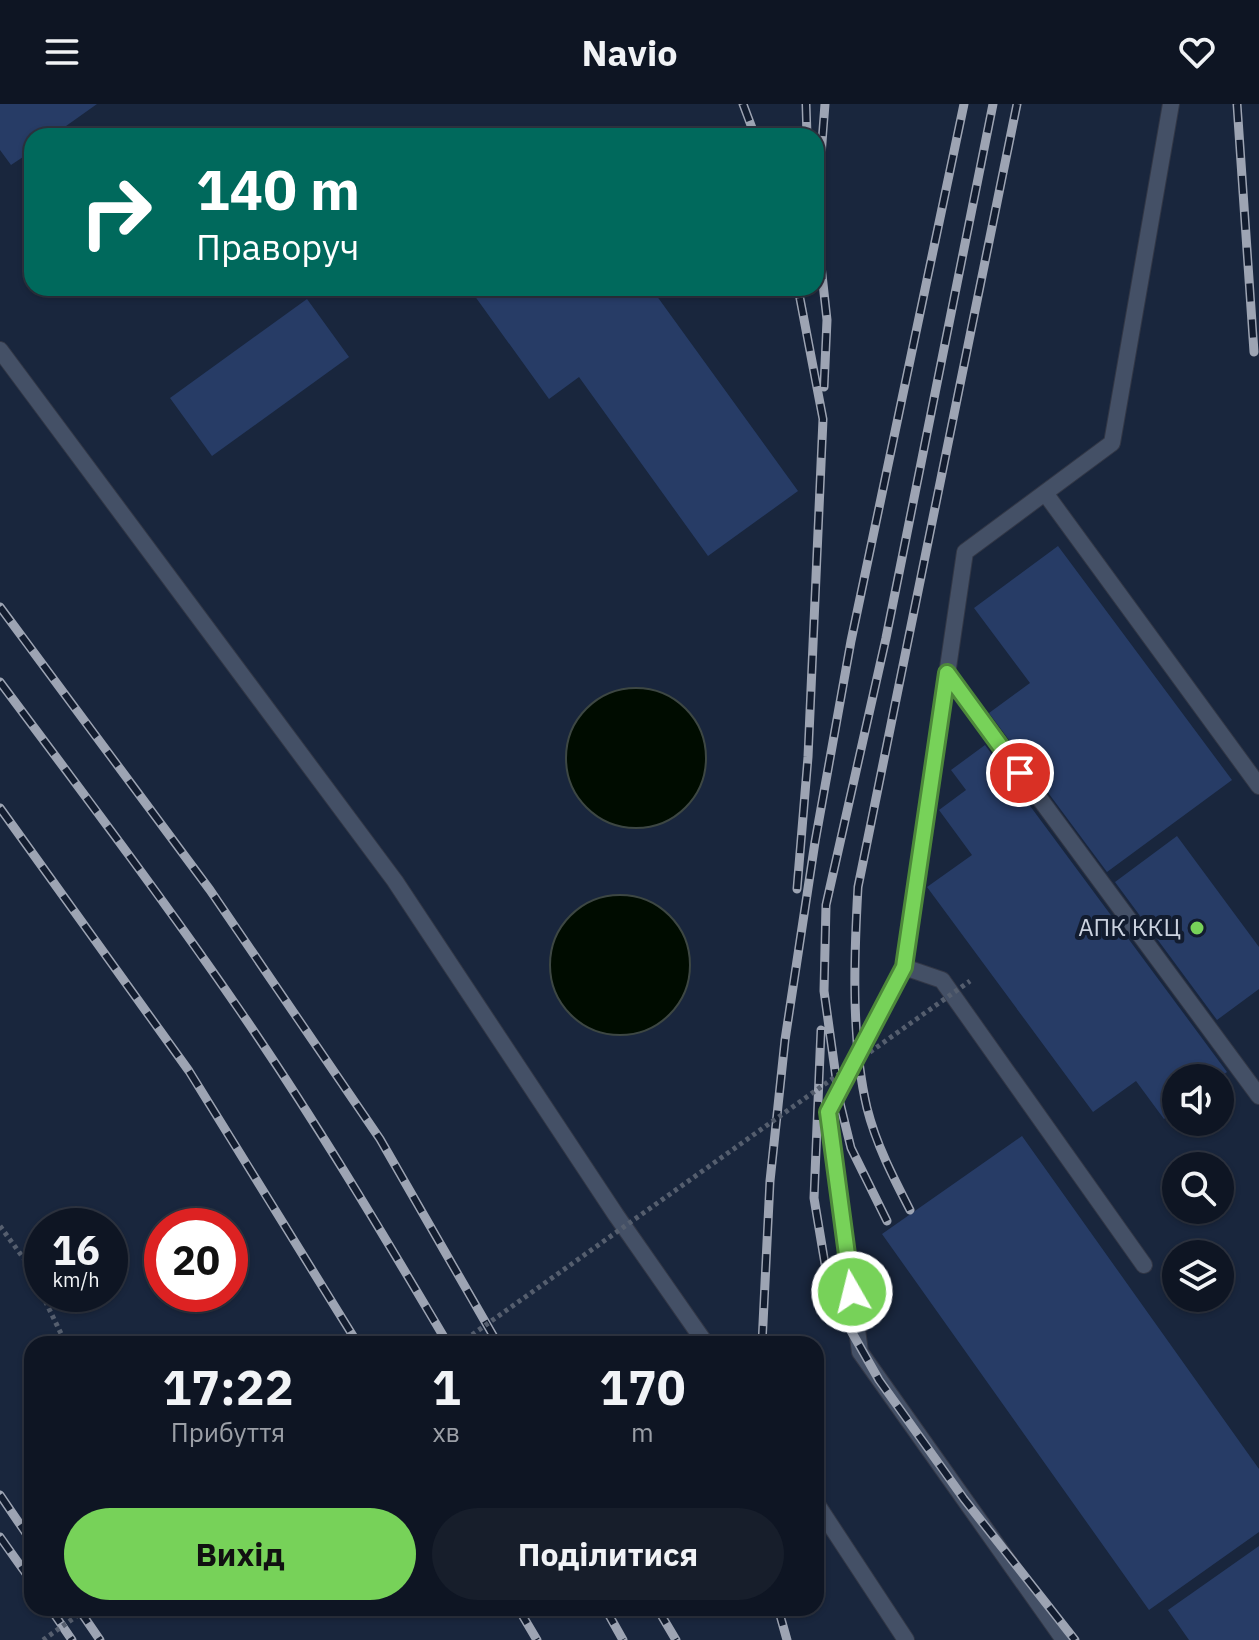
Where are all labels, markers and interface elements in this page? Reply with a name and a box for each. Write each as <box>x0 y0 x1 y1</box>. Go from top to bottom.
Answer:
text: Navio <box>581 29 678 76</box>
icon: menu <box>40 30 84 74</box>
icon: heart <box>1175 30 1219 74</box>
text: 140 m <box>196 153 360 225</box>
icon: right <box>64 160 168 264</box>
text: Праворуч <box>196 223 359 270</box>
pin <box>986 739 1054 807</box>
icon: arrive <box>998 751 1042 795</box>
place label: АПК ККЦ <box>1078 911 1181 943</box>
marker: АПК ККЦ <box>1188 919 1206 937</box>
map controls <box>1162 1064 1234 1312</box>
button: sound <box>1162 1064 1234 1136</box>
button: search <box>1162 1152 1234 1224</box>
speed limit sign: 20 <box>144 1208 248 1312</box>
text: 16 <box>52 1224 100 1276</box>
button: layers <box>1162 1240 1234 1312</box>
position arrow <box>810 1250 894 1334</box>
text: km/h <box>52 1266 100 1293</box>
text: 17:22 <box>162 1356 293 1418</box>
text: 1 <box>432 1356 461 1418</box>
text: 170 <box>599 1356 686 1418</box>
text: Прибуття <box>171 1415 285 1449</box>
text: хв <box>432 1415 460 1449</box>
text: m <box>631 1415 654 1449</box>
button: Вихід <box>64 1508 416 1600</box>
button: Поділитися <box>432 1508 784 1600</box>

